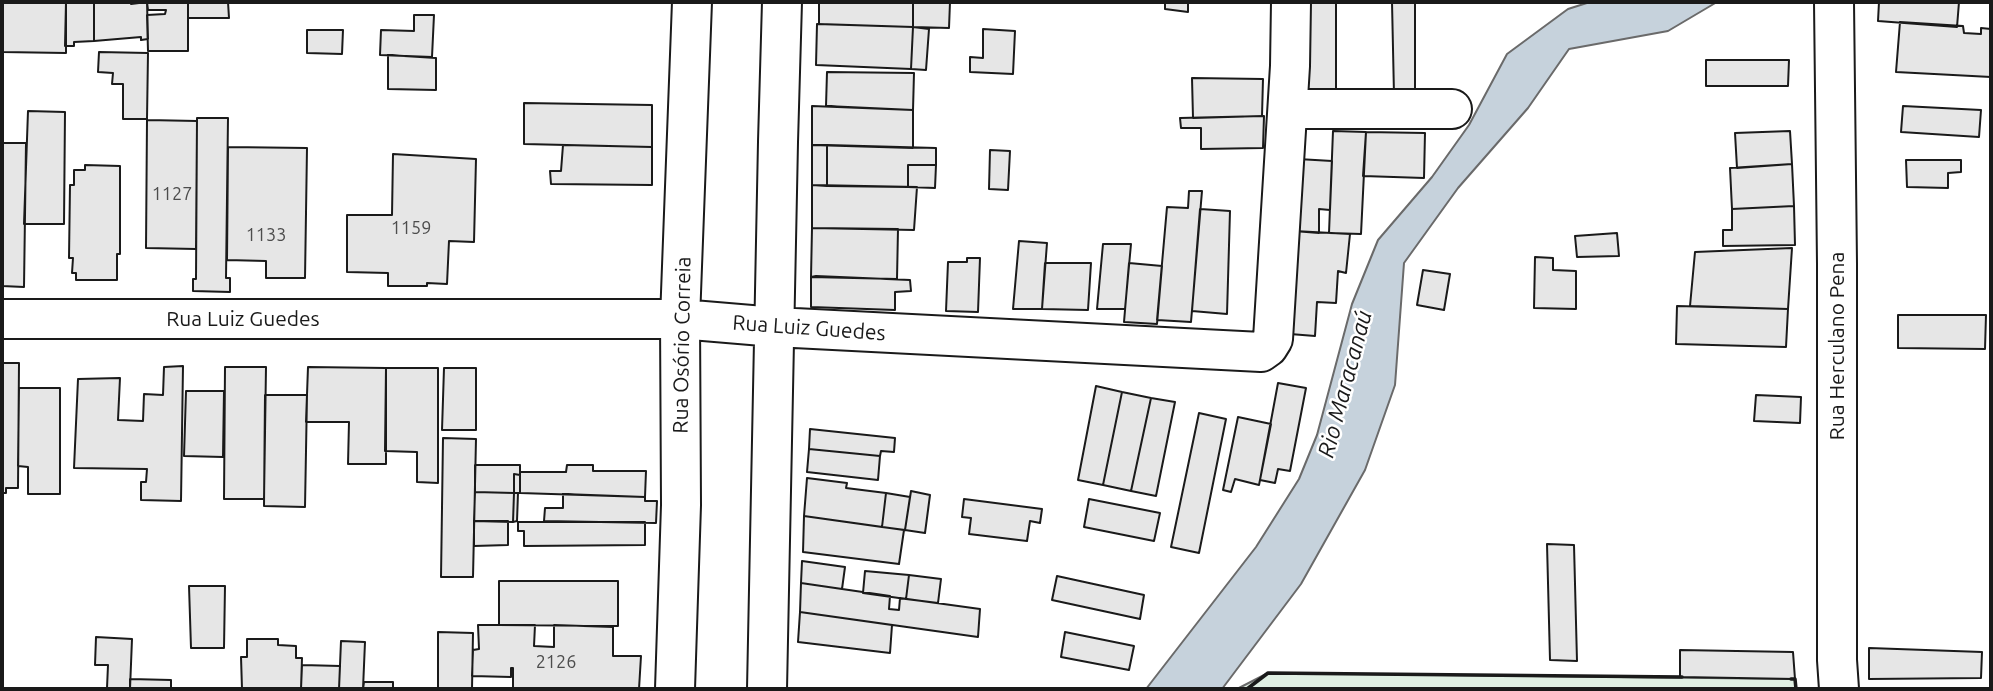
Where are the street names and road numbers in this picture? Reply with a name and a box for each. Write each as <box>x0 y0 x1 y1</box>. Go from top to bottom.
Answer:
street label: Rua Herculano Pena <box>1824 252 1850 440</box>
street label: Rua Osório Correia <box>668 256 696 434</box>
street label: Rua Luiz Guedes <box>166 306 320 332</box>
street label: Rua Luiz Guedes <box>732 310 886 346</box>

